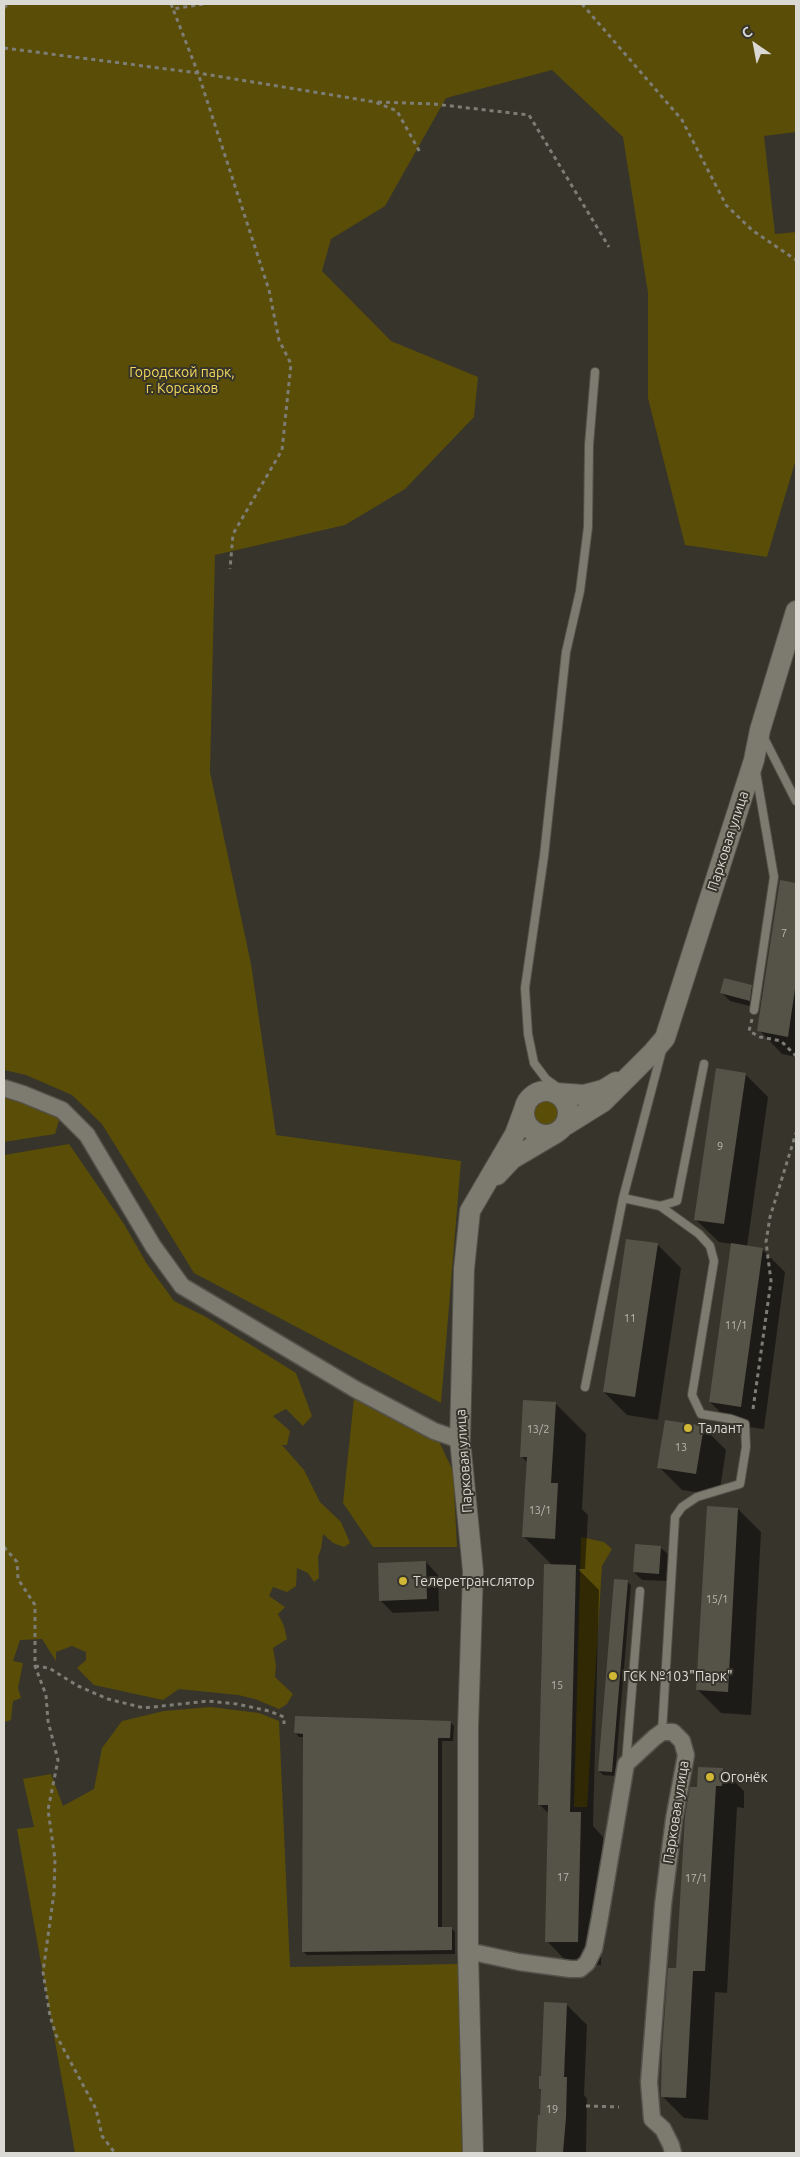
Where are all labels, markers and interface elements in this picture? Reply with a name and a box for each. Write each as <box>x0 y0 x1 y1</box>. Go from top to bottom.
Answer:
north arrow <box>730 20 780 70</box>
text: С <box>739 23 755 42</box>
park label: Городской парк, г. Корсаков <box>129 364 235 397</box>
street label: Парковая улица <box>704 789 752 893</box>
house number: 7 <box>781 926 787 940</box>
house number: 9 <box>717 1139 723 1153</box>
house number: 11 <box>624 1311 636 1325</box>
house number: 11/1 <box>725 1318 747 1332</box>
street label: Парковая улица <box>452 1408 476 1514</box>
place label: Талант <box>698 1420 742 1436</box>
house number: 13/2 <box>527 1422 549 1436</box>
marker: Талант <box>682 1422 694 1434</box>
house number: 13 <box>675 1440 687 1454</box>
house number: 13/1 <box>529 1503 551 1517</box>
place label: Телеретранслятор <box>413 1573 535 1589</box>
marker: Телеретранслятор <box>397 1575 409 1587</box>
house number: 15/1 <box>706 1592 728 1606</box>
place label: ГСК №103"Парк" <box>623 1668 733 1684</box>
marker: ГСК №103"Парк" <box>607 1670 619 1682</box>
house number: 15 <box>551 1678 563 1692</box>
street label: Парковая улица <box>660 1759 692 1865</box>
place label: Огонёк <box>720 1769 768 1785</box>
marker: Огонёк <box>704 1771 716 1783</box>
house number: 17 <box>557 1870 569 1884</box>
house number: 17/1 <box>685 1871 707 1885</box>
house number: 19 <box>546 2102 558 2116</box>

